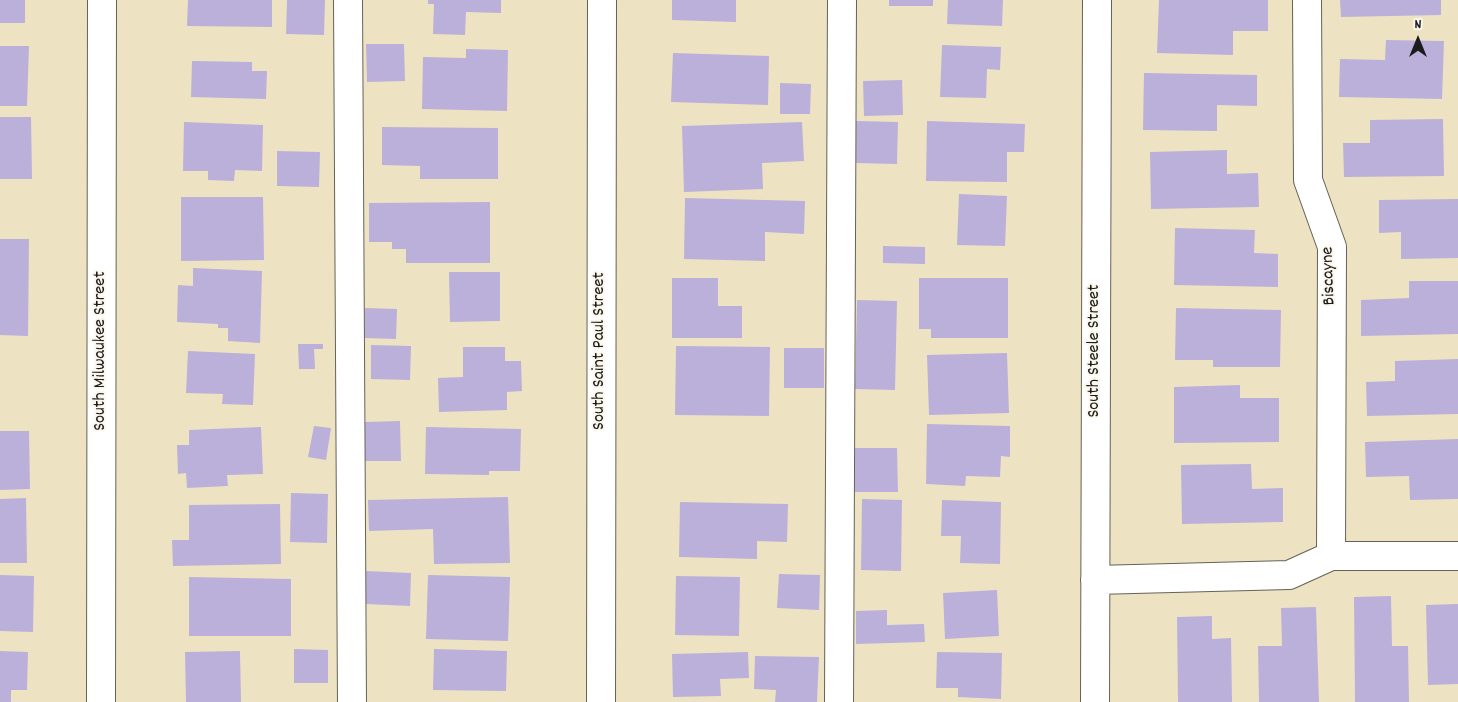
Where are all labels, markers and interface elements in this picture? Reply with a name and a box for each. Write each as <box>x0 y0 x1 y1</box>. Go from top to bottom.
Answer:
north arrow <box>1393 15 1443 65</box>
text: N <box>1415 15 1421 35</box>
street label: Biscayne <box>1318 246 1342 306</box>
street label: South Milwaukee Street <box>91 271 113 431</box>
street label: South Saint Paul Street <box>590 272 612 430</box>
street label: South Steele Street <box>1085 284 1107 418</box>

